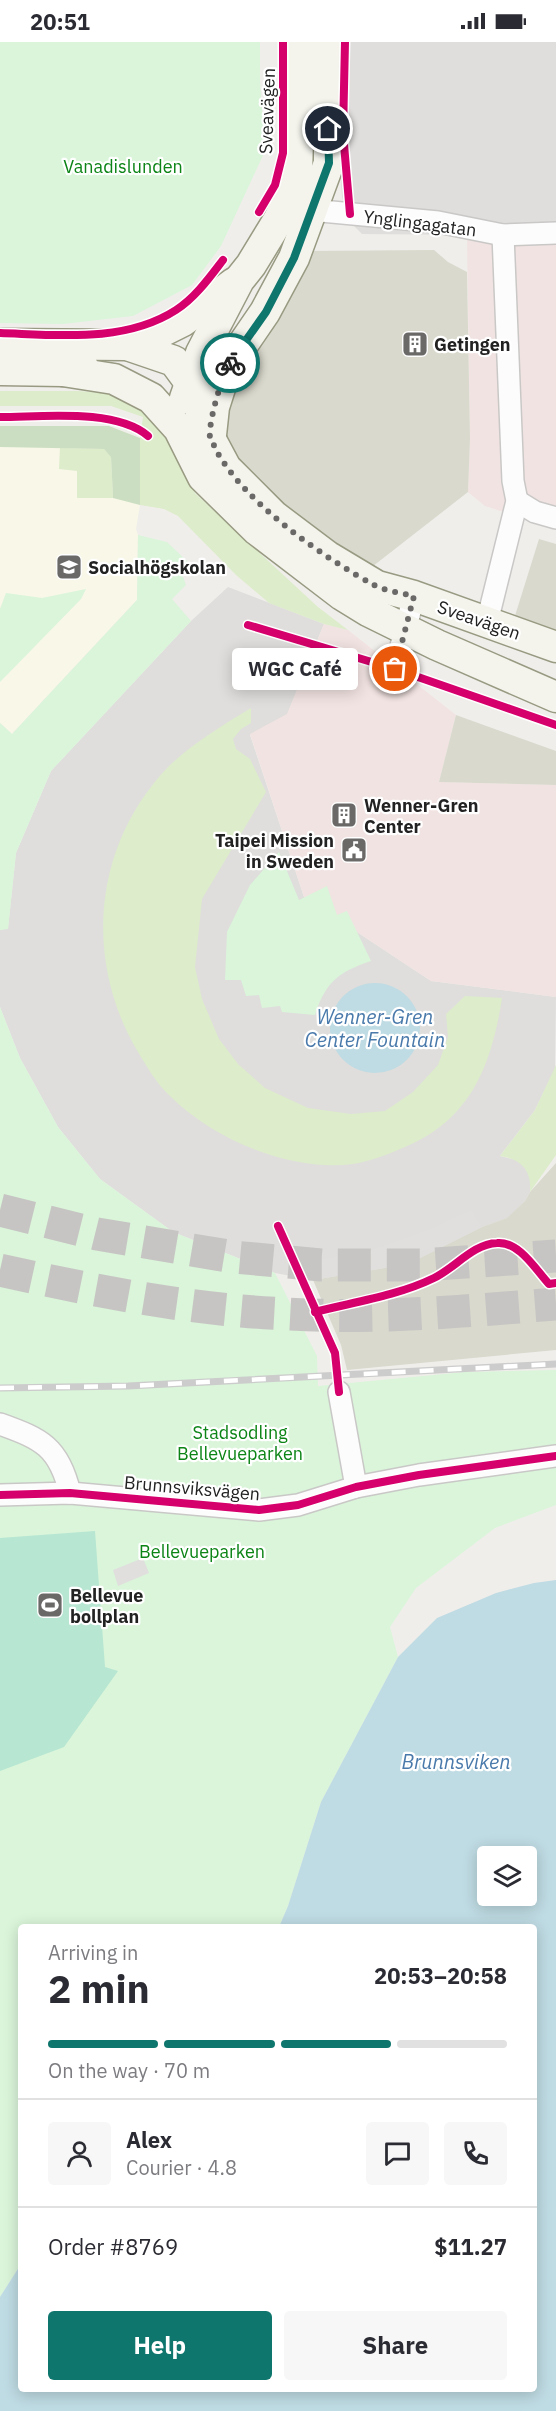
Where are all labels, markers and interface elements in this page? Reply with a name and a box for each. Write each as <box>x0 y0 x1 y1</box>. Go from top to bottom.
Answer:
text: 20:51 <box>30 7 90 36</box>
street label: Sveavägen <box>254 67 280 155</box>
pin <box>302 103 353 154</box>
icon: home <box>311 112 344 145</box>
park label: Vanadislunden <box>63 155 183 178</box>
street label: Ynglingagatan <box>362 205 478 241</box>
building icon: Getingen <box>400 329 430 359</box>
courier <box>200 333 260 393</box>
place label: Getingen <box>434 333 511 356</box>
icon: bike <box>214 347 247 380</box>
school or university icon: Socialhögskolan <box>54 552 84 582</box>
place label: Socialhögskolan <box>88 556 226 579</box>
street label: Sveavägen <box>434 595 524 645</box>
pin <box>369 643 420 694</box>
callout: WGC Café <box>233 648 359 690</box>
icon: bag <box>378 652 411 685</box>
text: WGC Café <box>248 655 342 682</box>
place label: Wenner-Gren Center <box>364 794 479 838</box>
building icon: Wenner-Gren Center <box>329 800 359 830</box>
place label: Taipei Mission in Sweden <box>215 829 334 873</box>
public building icon: Taipei Mission in Sweden <box>339 835 369 865</box>
water label: Wenner-Gren Center Fountain <box>305 1003 445 1053</box>
park label: Stadsodling Bellevueparken <box>177 1421 303 1465</box>
street label: Brunnsviksvägen <box>123 1471 261 1505</box>
park label: Bellevueparken <box>139 1540 265 1563</box>
place label: Bellevue bollplan <box>70 1584 143 1628</box>
sports icon: Bellevue bollplan <box>35 1590 65 1620</box>
water label: Brunnsviken <box>401 1748 511 1775</box>
map controls <box>477 1846 537 1906</box>
button: layers <box>477 1846 537 1906</box>
text: Arriving in <box>48 1939 138 1966</box>
text: 20:53–20:58 <box>374 1961 507 1990</box>
text: 2 min <box>48 1963 150 2014</box>
text: On the way · 70 m <box>48 2057 210 2084</box>
button: person <box>48 2122 111 2185</box>
button: chat <box>366 2122 429 2185</box>
button: phone <box>444 2122 507 2185</box>
text: Alex <box>126 2125 172 2154</box>
text: Courier · 4.8 <box>126 2154 237 2181</box>
text: Order #8769 <box>48 2232 178 2261</box>
text: $11.27 <box>434 2232 507 2261</box>
button: Help <box>48 2311 272 2380</box>
button: Share <box>284 2311 507 2380</box>

